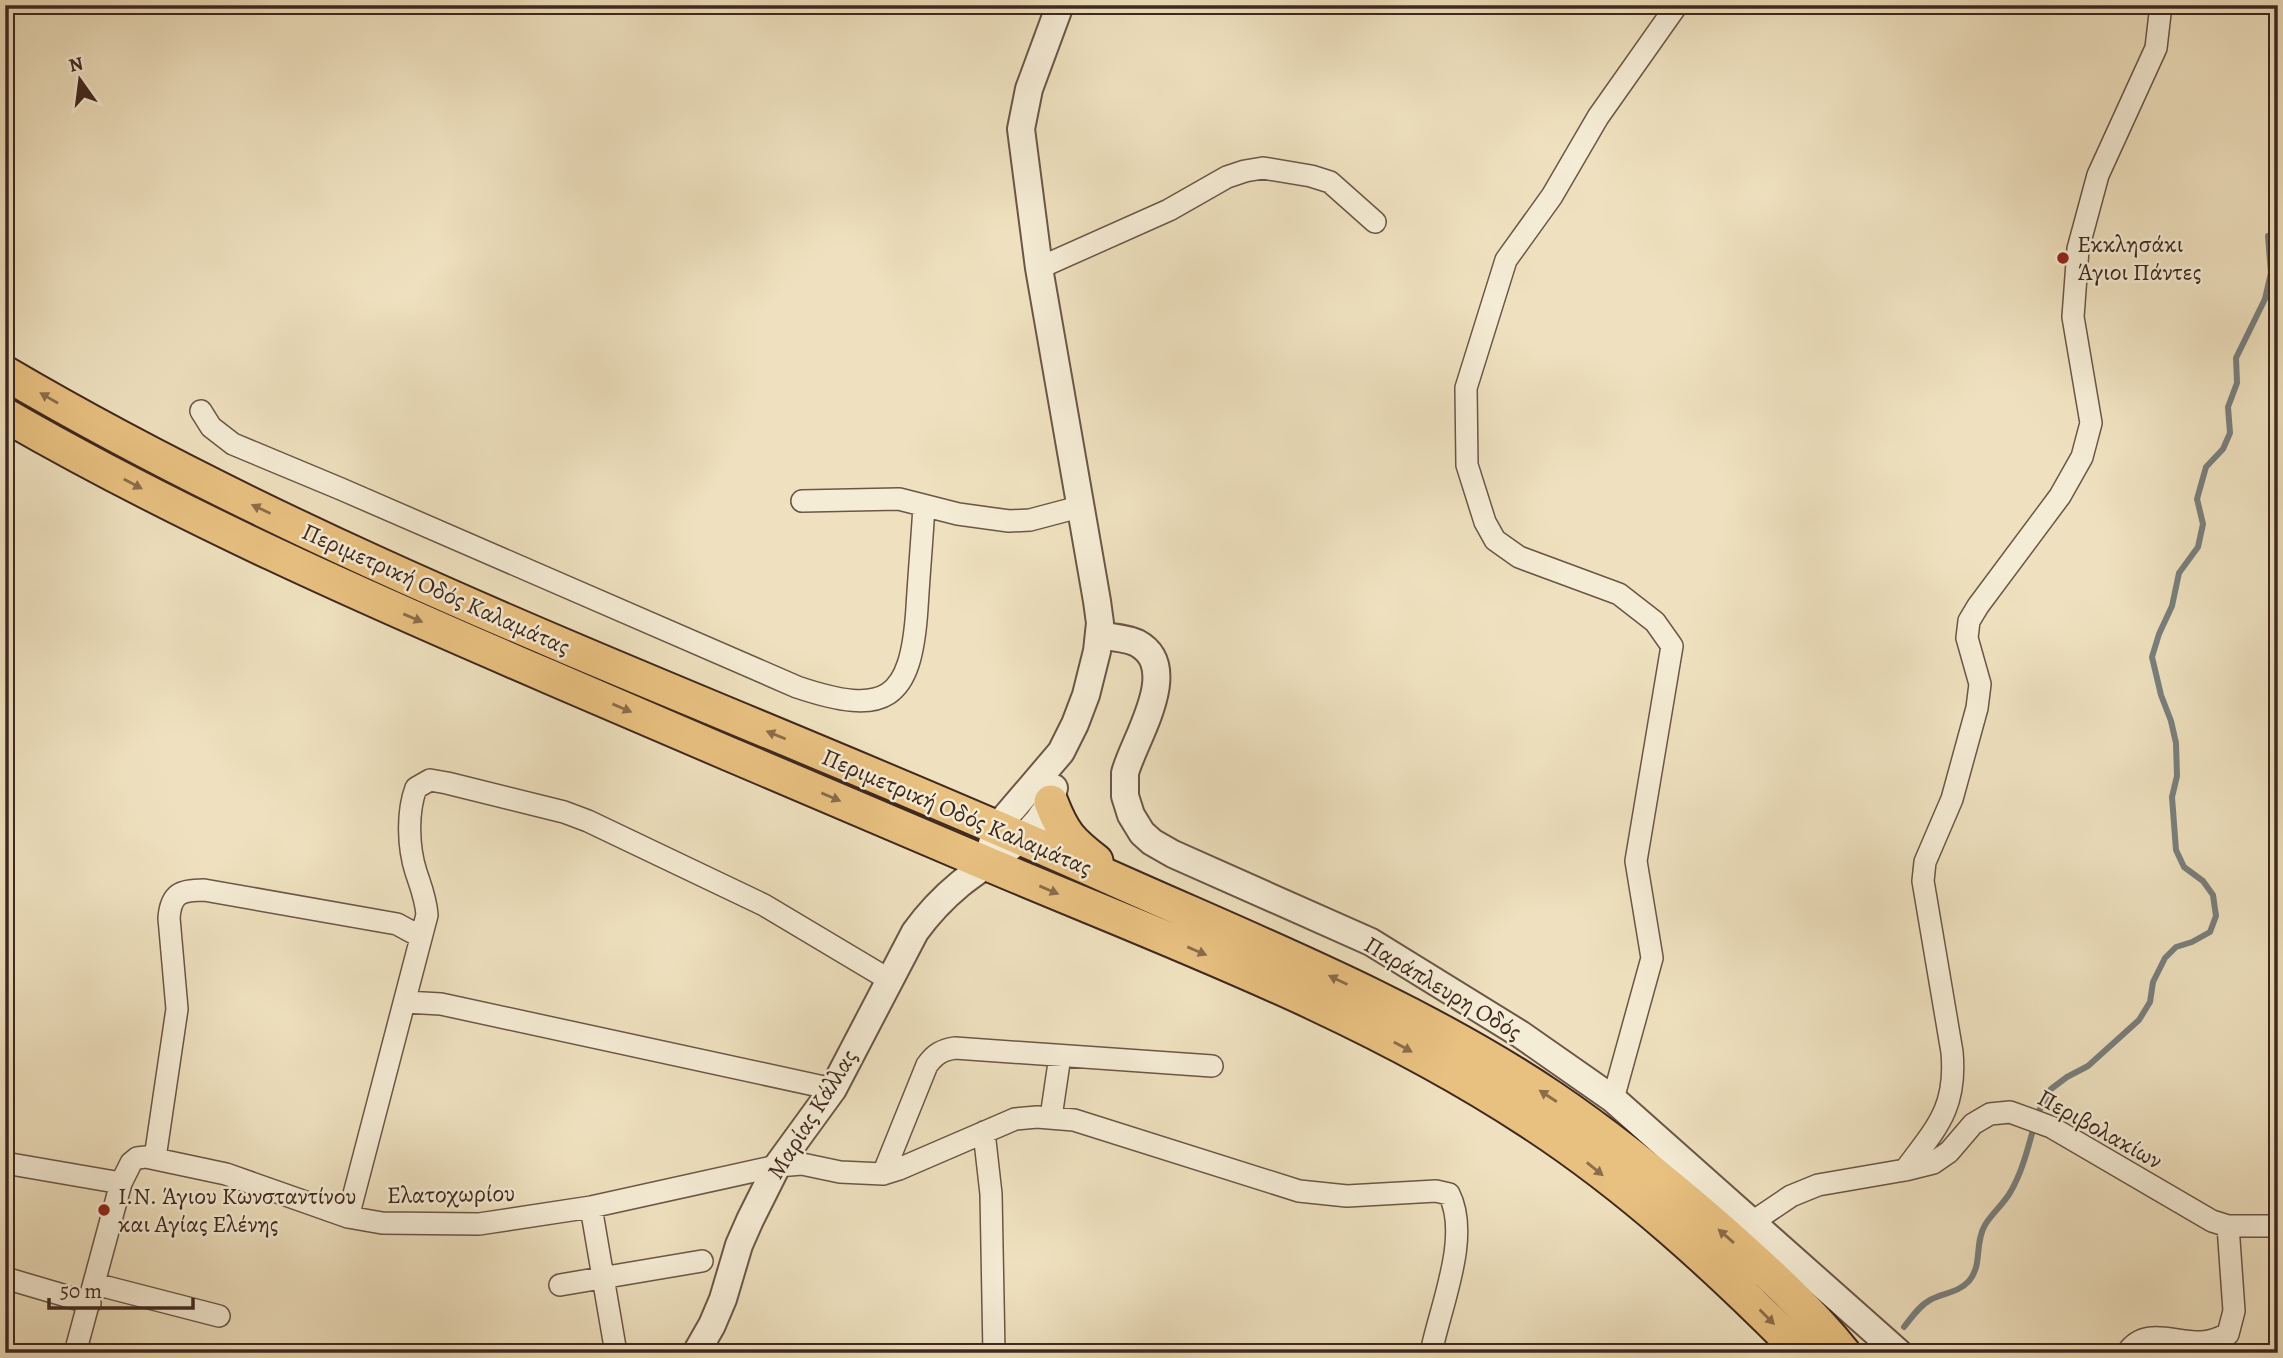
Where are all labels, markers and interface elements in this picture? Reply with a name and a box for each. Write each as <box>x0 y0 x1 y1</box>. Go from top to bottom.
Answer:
north arrow <box>46 46 116 116</box>
text: N <box>66 50 86 79</box>
place label: Εκκλησάκι Άγιοι Πάντες <box>2077 228 2201 288</box>
marker: Εκκλησάκι Άγιοι Πάντες <box>2055 250 2071 266</box>
one-way arrow <box>39 392 59 404</box>
one-way arrow <box>123 478 143 490</box>
one-way arrow <box>251 503 271 515</box>
street label: Περιμετρική Οδός Καλαμάτας <box>297 515 575 663</box>
one-way arrow <box>403 612 423 624</box>
one-way arrow <box>612 702 632 714</box>
one-way arrow <box>765 730 786 741</box>
street label: Περιμετρική Οδός Καλαμάτας <box>817 741 1097 883</box>
one-way arrow <box>821 792 842 803</box>
one-way arrow <box>1038 884 1059 895</box>
street label: Παράπλευρη Οδός <box>1358 928 1528 1048</box>
one-way arrow <box>1187 946 1208 957</box>
one-way arrow <box>1328 974 1348 986</box>
one-way arrow <box>1393 1041 1413 1053</box>
street label: Μαρίας Κάλλας <box>759 1043 865 1185</box>
street label: Περιβολακίων <box>2032 1082 2168 1177</box>
one-way arrow <box>1538 1089 1557 1102</box>
one-way arrow <box>1586 1161 1604 1175</box>
street label: Ελατοχωρίου <box>387 1177 515 1211</box>
place label: Ι.Ν. Άγιου Κωνσταντίνου και Αγίας Ελένης <box>118 1180 356 1240</box>
marker: Ι.Ν. Άγιου Κωνσταντίνου και Αγίας Ελένης <box>96 1202 112 1218</box>
one-way arrow <box>1718 1229 1735 1244</box>
scale bar <box>49 1267 192 1311</box>
text: 50 m <box>60 1277 102 1305</box>
one-way arrow <box>1758 1309 1775 1326</box>

